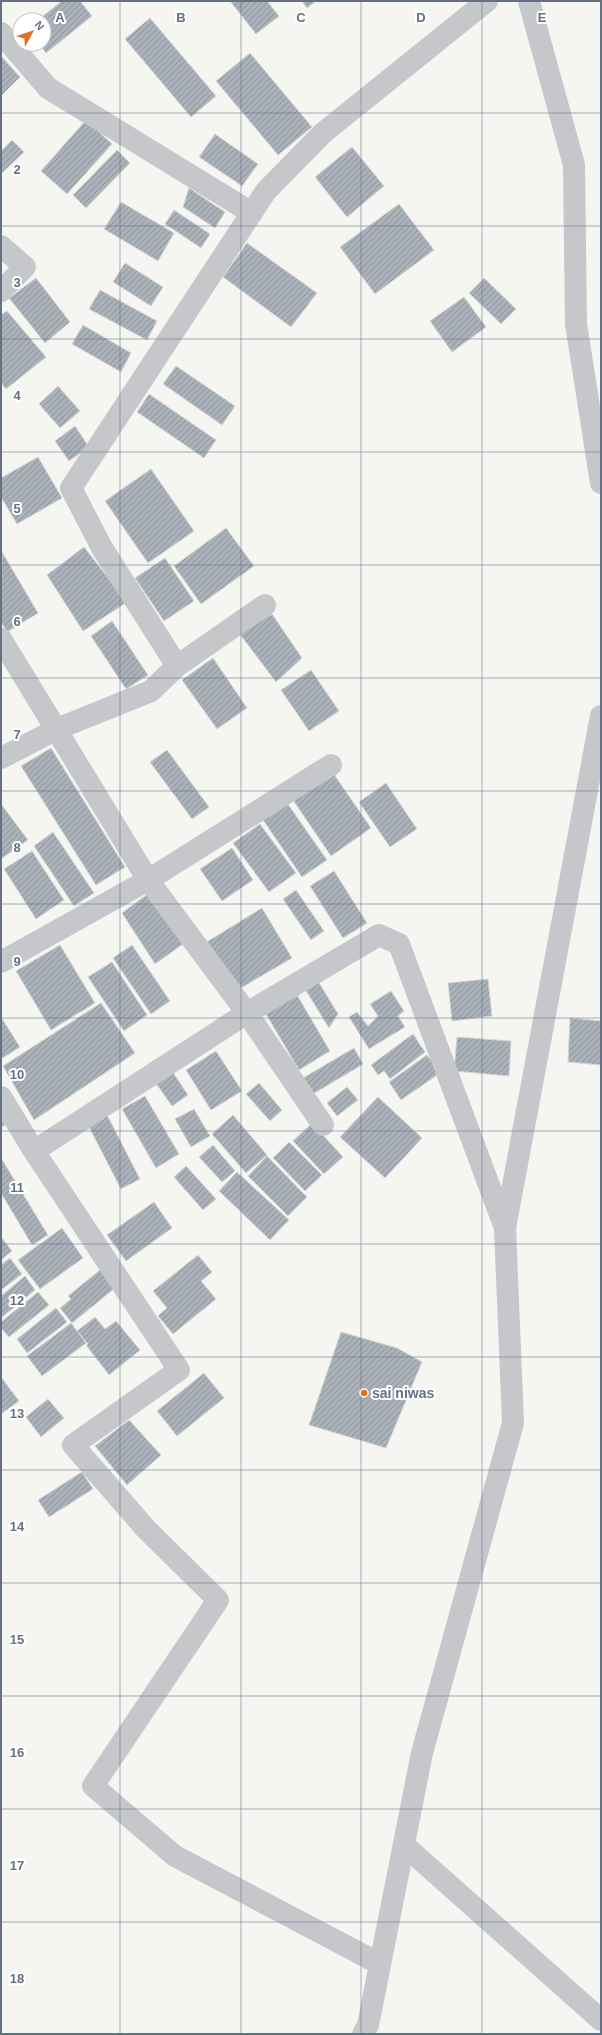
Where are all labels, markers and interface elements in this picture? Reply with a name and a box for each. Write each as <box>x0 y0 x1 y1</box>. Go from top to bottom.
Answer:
text: A <box>55 10 65 25</box>
text: B <box>176 10 186 25</box>
text: C <box>296 10 306 25</box>
text: D <box>416 10 426 25</box>
text: E <box>538 10 547 25</box>
north arrow <box>12 12 52 52</box>
text: N <box>33 19 47 33</box>
text: 2 <box>13 162 21 177</box>
text: 3 <box>13 275 21 290</box>
text: 4 <box>13 388 21 403</box>
text: 5 <box>13 501 21 516</box>
text: 6 <box>13 614 21 629</box>
text: 7 <box>13 727 21 742</box>
text: 8 <box>13 840 21 855</box>
text: 9 <box>13 954 21 969</box>
text: 10 <box>10 1067 24 1082</box>
text: 11 <box>10 1180 24 1195</box>
text: 12 <box>10 1293 24 1308</box>
place label: sai niwas <box>372 1385 434 1401</box>
marker: sai niwas <box>359 1388 369 1398</box>
text: 13 <box>10 1406 24 1421</box>
text: 14 <box>10 1519 25 1534</box>
text: 15 <box>10 1632 24 1647</box>
text: 16 <box>10 1745 24 1760</box>
text: 17 <box>10 1858 24 1873</box>
text: 18 <box>10 1971 24 1986</box>

